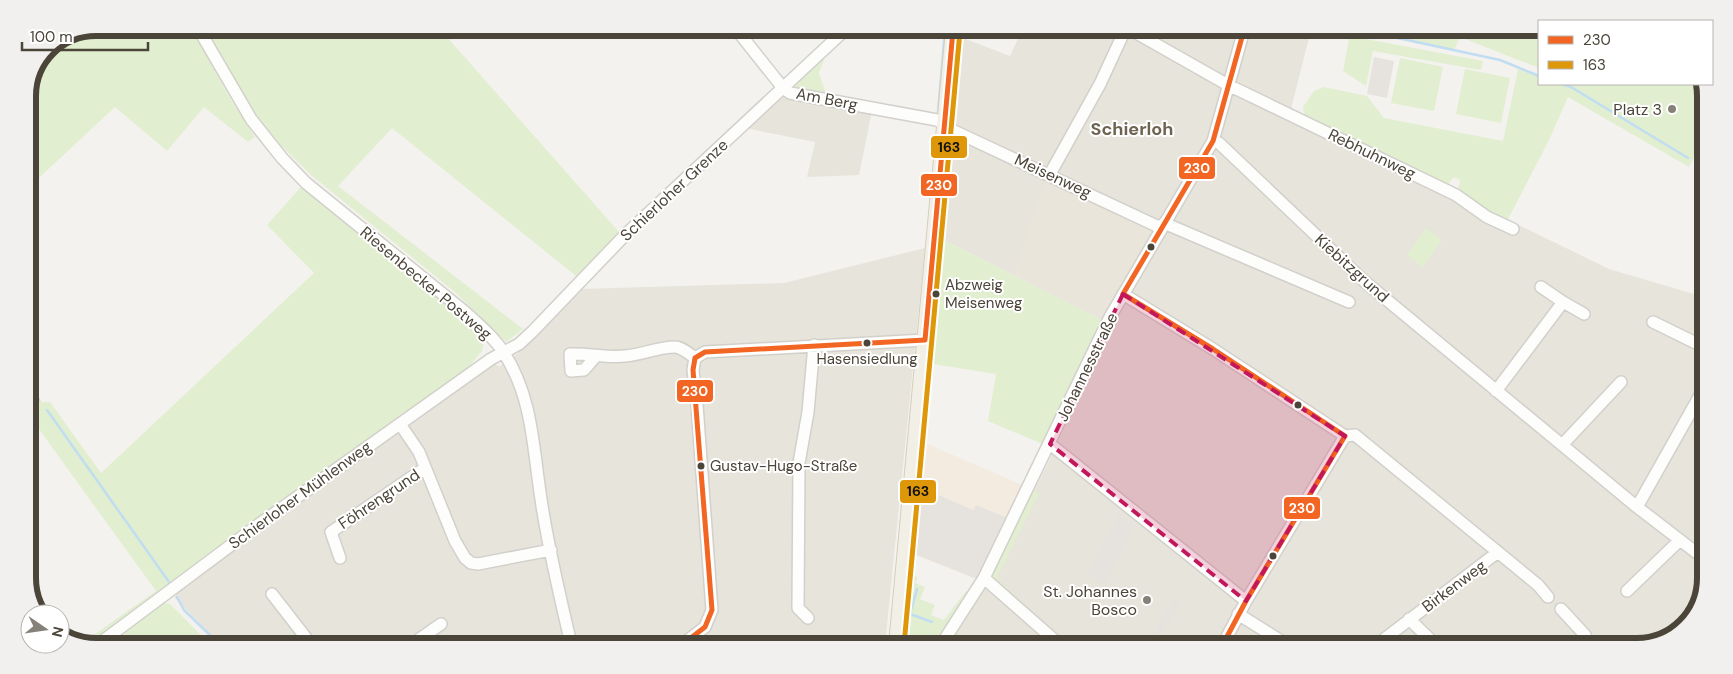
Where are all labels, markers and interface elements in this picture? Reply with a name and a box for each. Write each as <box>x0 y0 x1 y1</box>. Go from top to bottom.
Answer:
scale bar <box>22 20 149 52</box>
legend <box>1538 20 1713 85</box>
text: 100 m <box>30 27 73 47</box>
text: 230 <box>1583 30 1611 50</box>
text: 163 <box>1583 55 1606 75</box>
street label: Am Berg <box>794 83 860 115</box>
place label: Platz 3 <box>1613 99 1662 120</box>
marker: Platz 3 <box>1666 103 1678 115</box>
district label: Schierloh <box>1091 117 1173 141</box>
street label: Rebhuhnweg <box>1325 124 1419 184</box>
street label: Schierloher Grenze <box>615 134 733 246</box>
line badge: 163 <box>930 135 968 159</box>
text: 163 <box>938 138 960 156</box>
street label: Meisenweg <box>1011 149 1095 203</box>
line badge: 230 <box>1178 156 1216 180</box>
text: 230 <box>1184 159 1210 177</box>
line badge: 230 <box>920 173 958 197</box>
text: 230 <box>926 176 952 194</box>
street label: Riesenbecker Postweg <box>356 222 496 344</box>
street label: Kiebitzgrund <box>1310 229 1394 307</box>
unlabelled marker <box>1146 242 1156 252</box>
place label: Abzweig Meisenweg <box>945 275 1022 313</box>
marker: Abzweig Meisenweg <box>931 289 941 299</box>
street label: Johannesstraße <box>1051 309 1123 425</box>
marker: Hasensiedlung <box>862 338 872 348</box>
place label: Hasensiedlung <box>816 349 918 369</box>
line badge: 230 <box>676 379 714 403</box>
text: 230 <box>682 382 708 400</box>
unlabelled marker <box>1293 400 1303 410</box>
street label: Schierloher Mühlenweg <box>224 436 376 554</box>
place label: Gustav-Hugo-Straße <box>710 456 857 476</box>
marker: Gustav-Hugo-Straße <box>696 461 706 471</box>
street label: Föhrengrund <box>334 464 424 534</box>
line badge: 163 <box>899 479 937 504</box>
text: 163 <box>907 482 929 500</box>
line badge: 230 <box>1283 496 1321 520</box>
text: 230 <box>1289 499 1315 517</box>
unlabelled marker <box>1268 551 1278 561</box>
street label: Birkenweg <box>1418 555 1490 617</box>
place label: St. Johannes Bosco <box>1043 581 1137 620</box>
marker: St. Johannes Bosco <box>1141 594 1153 606</box>
north arrow <box>20 604 70 654</box>
text: N <box>48 625 68 639</box>

